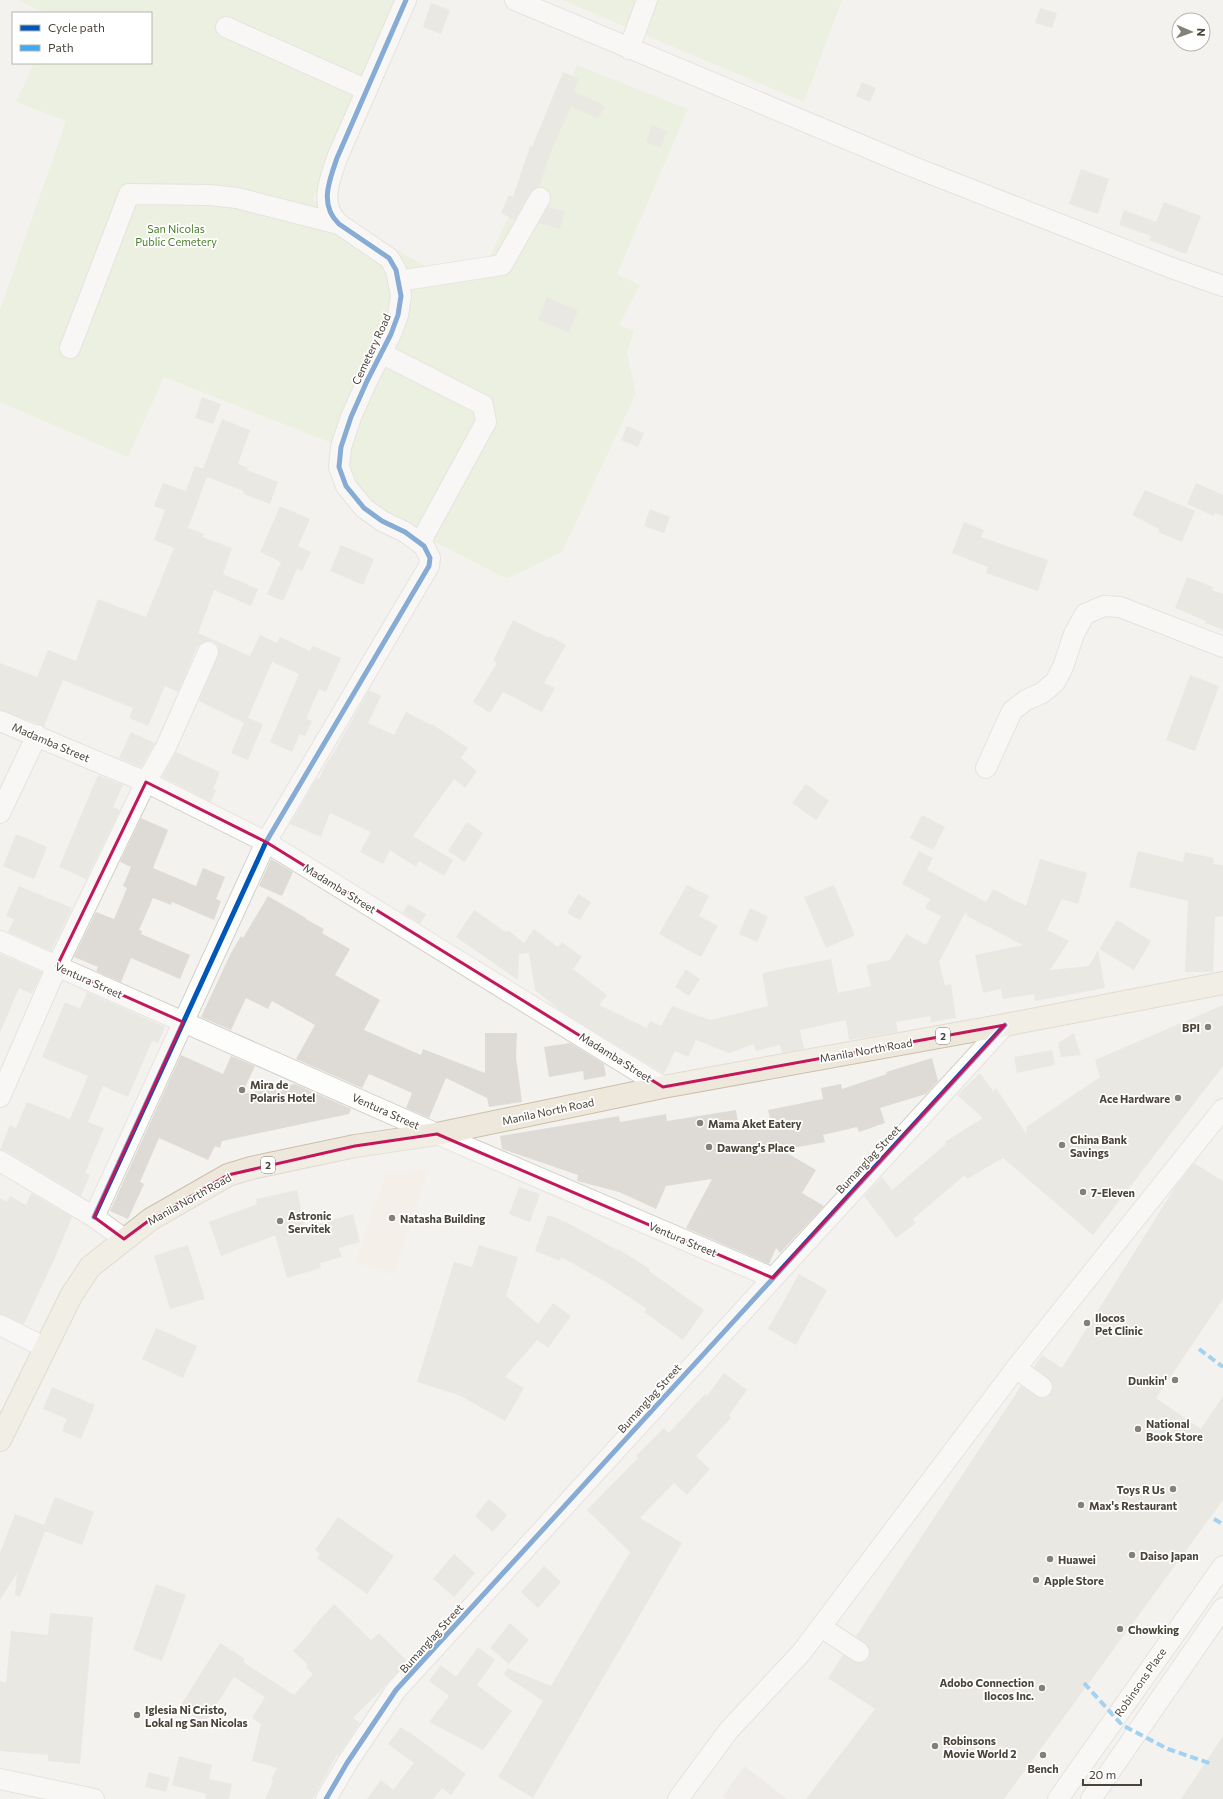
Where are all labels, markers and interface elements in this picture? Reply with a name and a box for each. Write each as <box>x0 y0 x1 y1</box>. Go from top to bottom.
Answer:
legend <box>12 12 152 64</box>
north arrow <box>1171 12 1211 52</box>
text: Cycle path <box>48 20 105 34</box>
text: N <box>1195 28 1208 37</box>
text: Path <box>48 40 74 54</box>
park label: San Nicolas Public Cemetery <box>135 222 217 248</box>
street label: Cemetery Road <box>349 311 393 387</box>
street label: Madamba Street <box>10 720 92 764</box>
street label: Madamba Street <box>301 860 379 916</box>
street label: Ventura Street <box>53 959 125 1001</box>
place label: BPI <box>1182 1021 1200 1034</box>
marker: BPI <box>1203 1022 1213 1032</box>
road number: 2 <box>936 1028 950 1044</box>
street label: Madamba Street <box>577 1029 655 1085</box>
street label: Manila North Road <box>819 1035 913 1065</box>
place label: Mira de Polaris Hotel <box>250 1078 315 1104</box>
marker: Mira de Polaris Hotel <box>237 1085 247 1095</box>
street label: Ventura Street <box>350 1090 422 1132</box>
place label: Ace Hardware <box>1099 1092 1170 1105</box>
marker: Ace Hardware <box>1173 1093 1183 1103</box>
street label: Manila North Road <box>501 1095 595 1127</box>
place label: Mama Aket Eatery <box>708 1117 802 1130</box>
marker: Mama Aket Eatery <box>695 1118 705 1128</box>
street label: Bumanglag Street <box>833 1122 903 1196</box>
place label: China Bank Savings <box>1070 1133 1128 1159</box>
marker: China Bank Savings <box>1057 1140 1067 1150</box>
place label: Dawang's Place <box>717 1141 795 1154</box>
marker: Dawang's Place <box>704 1142 714 1152</box>
road number: 2 <box>261 1157 275 1173</box>
street label: Manila North Road <box>145 1171 233 1227</box>
place label: 7-Eleven <box>1091 1186 1135 1199</box>
marker: 7-Eleven <box>1078 1187 1088 1197</box>
place label: Astronic Servitek <box>288 1209 331 1235</box>
place label: Natasha Building <box>400 1212 485 1225</box>
marker: Natasha Building <box>387 1213 397 1223</box>
marker: Astronic Servitek <box>275 1216 285 1226</box>
street label: Ventura Street <box>647 1219 719 1259</box>
place label: Ilocos Pet Clinic <box>1095 1311 1143 1337</box>
marker: Ilocos Pet Clinic <box>1082 1318 1092 1328</box>
street label: Bumanglag Street <box>615 1360 684 1435</box>
place label: Dunkin' <box>1128 1374 1167 1387</box>
marker: Dunkin' <box>1170 1375 1180 1385</box>
place label: National Book Store <box>1146 1417 1203 1443</box>
marker: National Book Store <box>1133 1424 1143 1434</box>
place label: Toys R Us <box>1116 1483 1165 1496</box>
marker: Toys R Us <box>1168 1484 1178 1494</box>
place label: Max's Restaurant <box>1089 1499 1178 1512</box>
marker: Max's Restaurant <box>1076 1500 1086 1510</box>
place label: Daiso Japan <box>1140 1549 1199 1563</box>
marker: Daiso Japan <box>1127 1550 1137 1560</box>
place label: Huawei <box>1058 1553 1096 1566</box>
marker: Huawei <box>1045 1554 1055 1564</box>
place label: Apple Store <box>1044 1574 1104 1587</box>
marker: Apple Store <box>1031 1575 1041 1585</box>
street label: Bumanglag Street <box>397 1600 466 1675</box>
place label: Chowking <box>1128 1623 1179 1636</box>
marker: Chowking <box>1115 1624 1125 1634</box>
street label: Robinsons Place <box>1111 1645 1169 1719</box>
place label: Adobo Connection Ilocos Inc. <box>940 1676 1034 1702</box>
marker: Adobo Connection Ilocos Inc. <box>1037 1683 1047 1693</box>
place label: Iglesia Ni Cristo, Lokal ng San Nicolas <box>145 1703 248 1729</box>
marker: Iglesia Ni Cristo, Lokal ng San Nicolas <box>132 1710 142 1720</box>
place label: Robinsons Movie World 2 <box>943 1734 1016 1760</box>
marker: Robinsons Movie World 2 <box>930 1741 940 1751</box>
marker: Bench <box>1038 1750 1048 1760</box>
scale bar <box>1083 1761 1141 1787</box>
place label: Bench <box>1027 1762 1059 1775</box>
text: 20 m <box>1089 1767 1116 1781</box>

